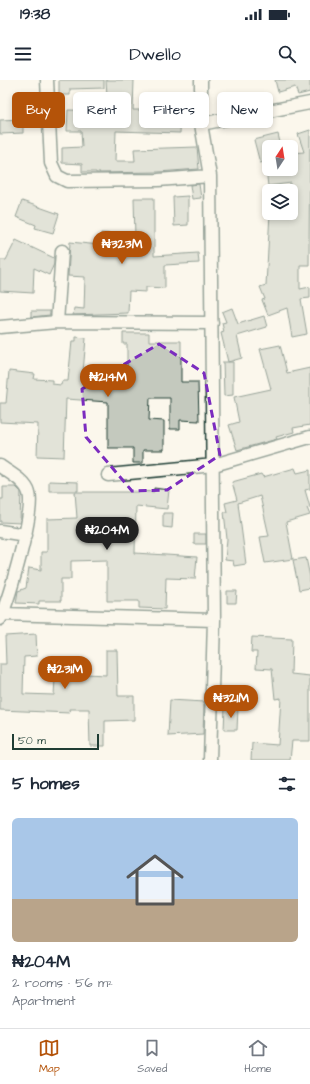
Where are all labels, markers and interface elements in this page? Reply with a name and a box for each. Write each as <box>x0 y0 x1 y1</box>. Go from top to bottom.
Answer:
text: 19:38 <box>20 4 50 25</box>
text: Dwello <box>129 42 181 67</box>
icon: menu <box>12 43 34 65</box>
icon: search <box>276 43 298 65</box>
chip: Buy <box>12 92 65 128</box>
chip: Rent <box>73 92 131 128</box>
chip: Filters <box>139 92 209 128</box>
chip: New <box>217 92 273 128</box>
north arrow <box>262 140 298 176</box>
map controls <box>262 140 298 220</box>
button: layers <box>262 184 298 220</box>
pin: ₦323M <box>94 231 150 265</box>
text: ₦323M <box>102 235 142 253</box>
pin: ₦214M <box>80 364 136 398</box>
text: ₦214M <box>89 368 127 386</box>
pin: ₦204M <box>79 517 135 551</box>
text: ₦204M <box>85 521 129 539</box>
pin: ₦231M <box>37 656 93 690</box>
text: ₦231M <box>47 660 83 678</box>
pin: ₦321M <box>203 685 259 719</box>
text: ₦321M <box>213 689 249 707</box>
scale bar <box>12 732 99 751</box>
text: 50 m <box>18 733 46 748</box>
text: 5 homes <box>12 772 80 796</box>
icon: filters <box>276 773 298 795</box>
icon: home <box>119 844 191 916</box>
text: ₦204M <box>12 950 70 974</box>
text: 2 rooms · 56 m² <box>12 974 113 992</box>
text: Apartment <box>12 992 76 1010</box>
tab: Map <box>38 1037 60 1076</box>
tab: Saved <box>137 1037 167 1076</box>
tab: Home <box>244 1037 272 1076</box>

